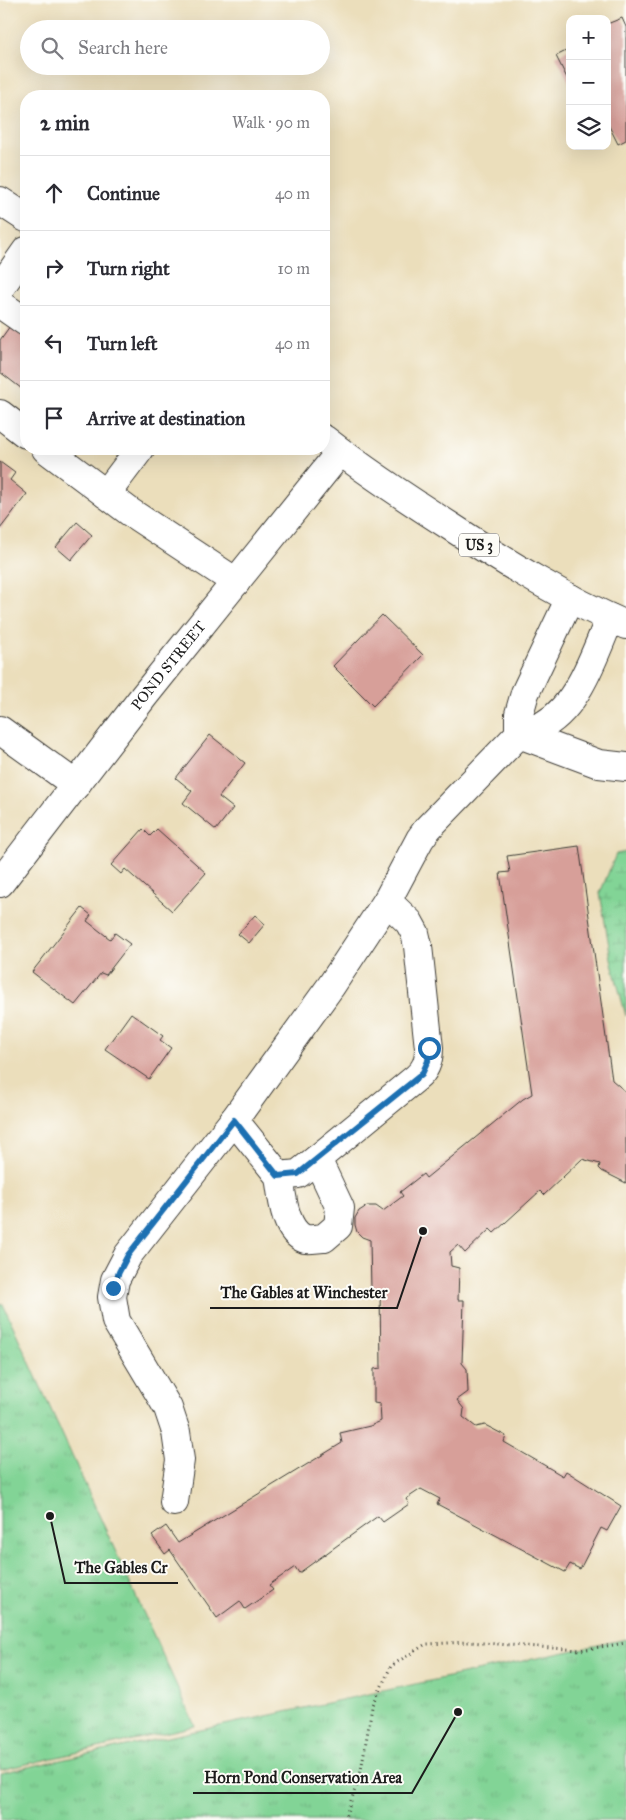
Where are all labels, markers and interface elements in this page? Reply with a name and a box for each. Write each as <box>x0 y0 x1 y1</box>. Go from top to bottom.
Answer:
map controls <box>566 15 611 150</box>
button: + <box>566 15 611 60</box>
search box <box>20 20 330 75</box>
icon: search <box>38 34 66 62</box>
text: Search here <box>78 36 168 59</box>
button: − <box>566 60 611 105</box>
button: layers <box>566 105 611 150</box>
text: 2 min <box>40 110 90 136</box>
text: Walk · 90 m <box>232 113 310 132</box>
icon: ahead <box>40 179 68 207</box>
text: Continue <box>87 182 160 205</box>
text: 40 m <box>275 184 310 203</box>
icon: right <box>40 254 68 282</box>
text: Turn right <box>87 257 170 280</box>
text: 10 m <box>278 259 310 278</box>
icon: left <box>40 329 68 357</box>
text: Turn left <box>87 332 157 355</box>
text: 40 m <box>275 334 310 353</box>
icon: arrive <box>40 404 68 432</box>
text: Arrive at destination <box>87 407 245 430</box>
road number: US 3 <box>459 534 499 556</box>
street label: POND STREET <box>127 618 210 714</box>
route start <box>418 1037 441 1060</box>
route end <box>102 1277 125 1300</box>
callout: The Gables at Winchester <box>210 1277 397 1308</box>
text: The Gables at Winchester <box>220 1283 388 1302</box>
callout: The Gables Cr <box>65 1552 178 1583</box>
text: The Gables Cr <box>73 1558 169 1577</box>
callout: Horn Pond Conservation Area <box>193 1762 412 1793</box>
text: Horn Pond Conservation Area <box>204 1768 403 1787</box>

